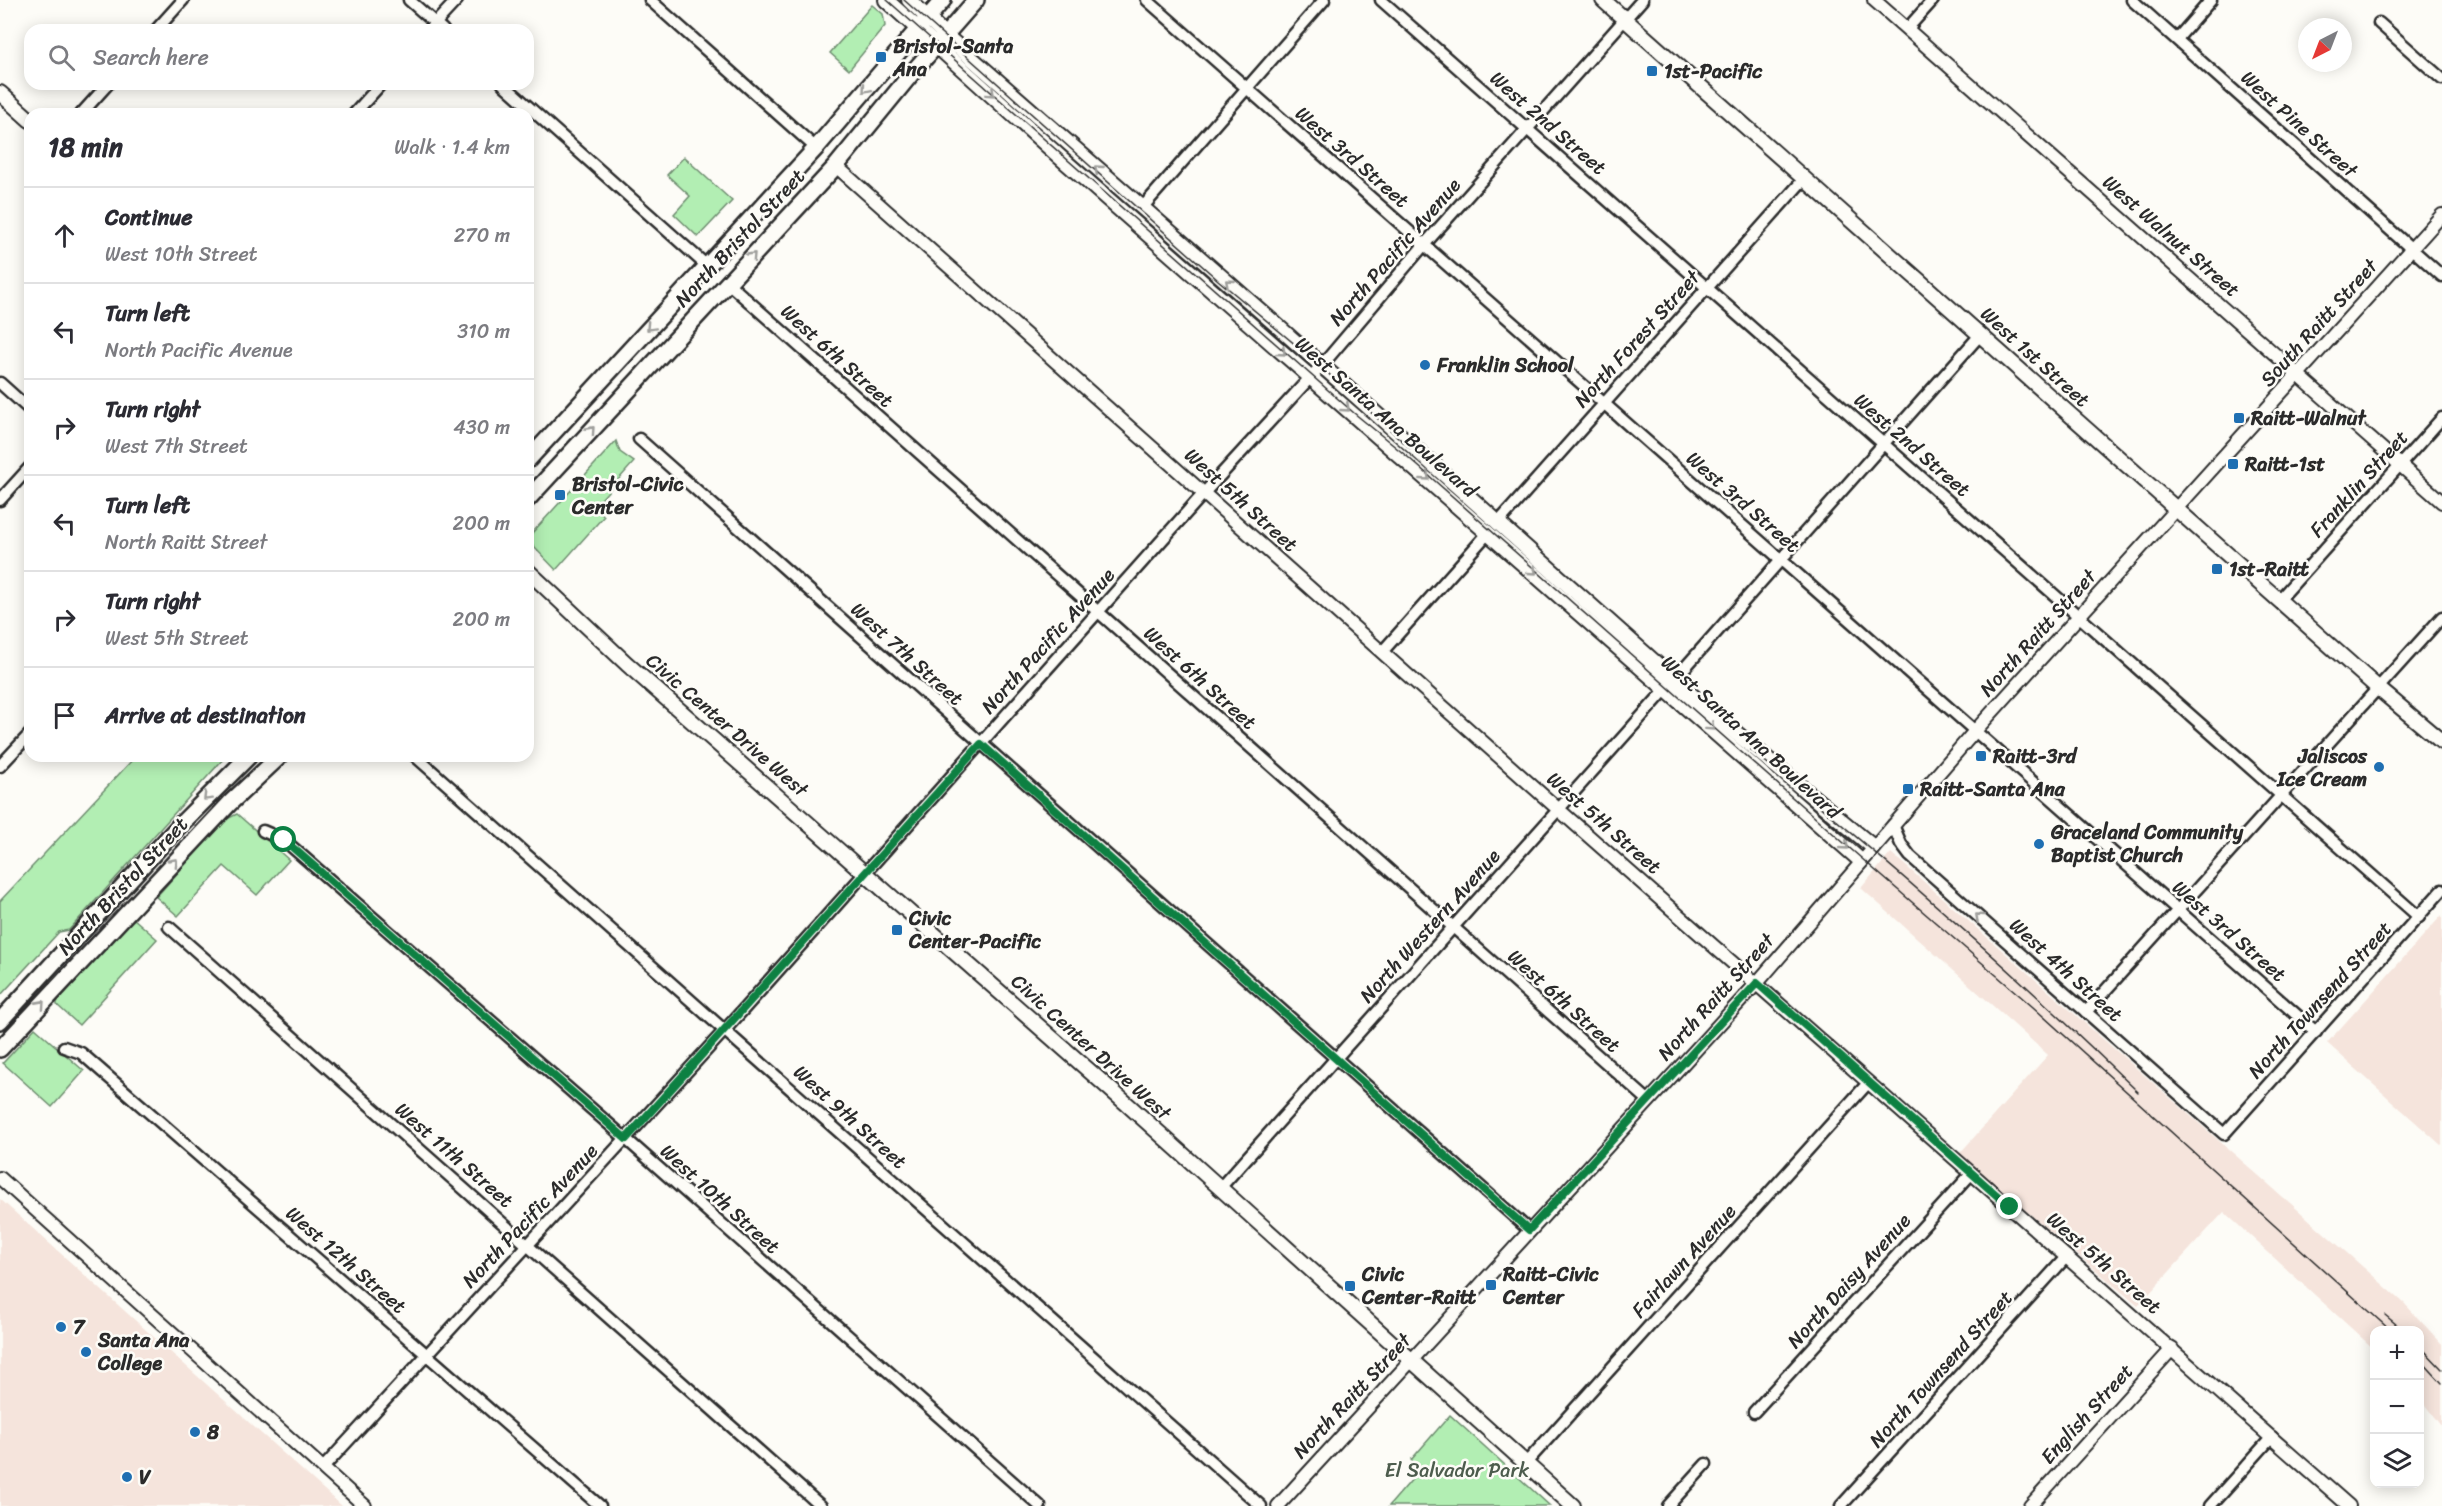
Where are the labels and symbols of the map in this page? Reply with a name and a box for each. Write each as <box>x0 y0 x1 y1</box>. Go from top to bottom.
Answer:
north arrow <box>2298 18 2352 72</box>
place label: Bristol-Santa Ana <box>892 29 1013 87</box>
marker: Bristol-Santa Ana <box>874 50 888 64</box>
place label: 1st-Pacific <box>1664 54 1763 89</box>
street label: West Pine Street <box>2232 61 2366 187</box>
street label: West 2nd Street <box>1482 62 1615 184</box>
marker: 1st-Pacific <box>1645 64 1659 78</box>
one-way arrow <box>862 82 873 93</box>
one-way arrow <box>984 86 995 97</box>
street label: West 3rd Street <box>1287 97 1417 217</box>
street label: North Bristol Street <box>666 160 814 316</box>
one-way arrow <box>1094 165 1105 176</box>
street label: West Walnut Street <box>2094 166 2248 306</box>
street label: North Pacific Avenue <box>1320 169 1470 334</box>
street label: South Raitt Street <box>2251 250 2387 395</box>
one-way arrow <box>745 253 756 263</box>
street label: North Forest Street <box>1565 261 1710 416</box>
one-way arrow <box>1225 280 1236 291</box>
street label: West 6th Street <box>772 295 902 417</box>
street label: West 1st Street <box>1972 298 2098 416</box>
one-way arrow <box>647 319 658 330</box>
street label: West Santa Ana Boulevard <box>1287 327 1486 508</box>
one-way arrow <box>1275 345 1286 356</box>
place label: Franklin School <box>1436 348 1575 383</box>
marker: Franklin School <box>1418 358 1432 372</box>
street label: West 2nd Street <box>1846 384 1979 506</box>
one-way arrow <box>1339 401 1350 412</box>
place label: Raitt-Walnut <box>2250 401 2367 436</box>
marker: Raitt-Walnut <box>2232 411 2246 425</box>
street label: Franklin Street <box>2301 422 2417 546</box>
one-way arrow <box>584 426 595 437</box>
street label: West 5th Street <box>1176 439 1306 561</box>
street label: West 3rd Street <box>1678 442 1808 562</box>
place label: Raitt-1st <box>2244 447 2325 482</box>
marker: Raitt-1st <box>2226 457 2240 471</box>
place label: Bristol-Civic Center <box>571 467 685 525</box>
one-way arrow <box>1419 470 1430 481</box>
marker: Bristol-Civic Center <box>553 488 567 502</box>
place label: 1st-Raitt <box>2229 552 2310 587</box>
street label: North Pacific Avenue <box>972 559 1124 722</box>
street label: North Raitt Street <box>1971 560 2106 705</box>
marker: 1st-Raitt <box>2210 562 2224 576</box>
one-way arrow <box>1526 564 1537 575</box>
street label: West 7th Street <box>842 593 972 715</box>
street label: West 6th Street <box>1135 617 1265 739</box>
street label: Civic Center Drive West <box>638 644 817 807</box>
street label: West Santa Ana Boulevard <box>1653 646 1850 829</box>
one-way arrow <box>1704 720 1715 731</box>
place label: Raitt-3rd <box>1992 739 2078 774</box>
place label: Jaliscos Ice Cream <box>2276 739 2368 797</box>
marker: Raitt-3rd <box>1974 749 1988 763</box>
marker: Jaliscos Ice Cream <box>2372 760 2386 774</box>
street label: West 5th Street <box>1538 763 1670 883</box>
place label: Raitt-Santa Ana <box>1919 772 2066 807</box>
marker: Raitt-Santa Ana <box>1901 782 1915 796</box>
one-way arrow <box>204 790 215 801</box>
street label: North Bristol Street <box>49 808 197 964</box>
place label: Graceland Community Baptist Church <box>2050 815 2244 873</box>
route start <box>270 826 296 852</box>
marker: Graceland Community Baptist Church <box>2032 837 2046 851</box>
one-way arrow <box>1838 839 1849 850</box>
street label: North Western Avenue <box>1351 840 1510 1011</box>
one-way arrow <box>167 858 178 868</box>
street label: West 3rd Street <box>2164 871 2294 991</box>
place label: Civic Center-Pacific <box>908 901 1042 959</box>
street label: West 4th Street <box>2001 909 2131 1031</box>
one-way arrow <box>1975 913 1986 924</box>
street label: North Townsend Street <box>2239 913 2401 1087</box>
marker: Civic Center-Pacific <box>890 923 904 937</box>
street label: North Raitt Street <box>1649 924 1784 1069</box>
street label: West 6th Street <box>1499 940 1629 1062</box>
street label: Civic Center Drive West <box>1003 965 1180 1130</box>
one-way arrow <box>34 1000 45 1011</box>
street label: West 9th Street <box>785 1056 915 1178</box>
street label: West 11th Street <box>386 1093 522 1217</box>
street label: North Pacific Avenue <box>453 1135 607 1297</box>
street label: West 10th Street <box>652 1135 789 1263</box>
route end <box>1996 1193 2022 1219</box>
street label: Fairlawn Avenue <box>1623 1195 1745 1326</box>
street label: West 12th Street <box>277 1197 415 1323</box>
street label: West 5th Street <box>2038 1203 2170 1323</box>
street label: North Daisy Avenue <box>1778 1205 1920 1357</box>
place label: Civic Center-Raitt <box>1361 1257 1477 1315</box>
place label: Raitt-Civic Center <box>1502 1257 1599 1315</box>
marker: Raitt-Civic Center <box>1484 1278 1498 1292</box>
marker: Civic Center-Raitt <box>1343 1279 1357 1293</box>
street label: North Townsend Street <box>1860 1282 2022 1456</box>
place label: 7 <box>73 1310 86 1345</box>
marker: 7 <box>54 1320 68 1334</box>
place label: Santa Ana College <box>97 1323 190 1381</box>
street label: North Raitt Street <box>1284 1324 1421 1467</box>
marker: Santa Ana College <box>79 1345 93 1359</box>
street label: English Street <box>2032 1355 2142 1473</box>
place label: 8 <box>206 1415 220 1450</box>
marker: 8 <box>188 1425 202 1439</box>
park label: El Salvador Park <box>1385 1453 1530 1488</box>
place label: V <box>139 1460 152 1495</box>
marker: V <box>120 1470 134 1484</box>

